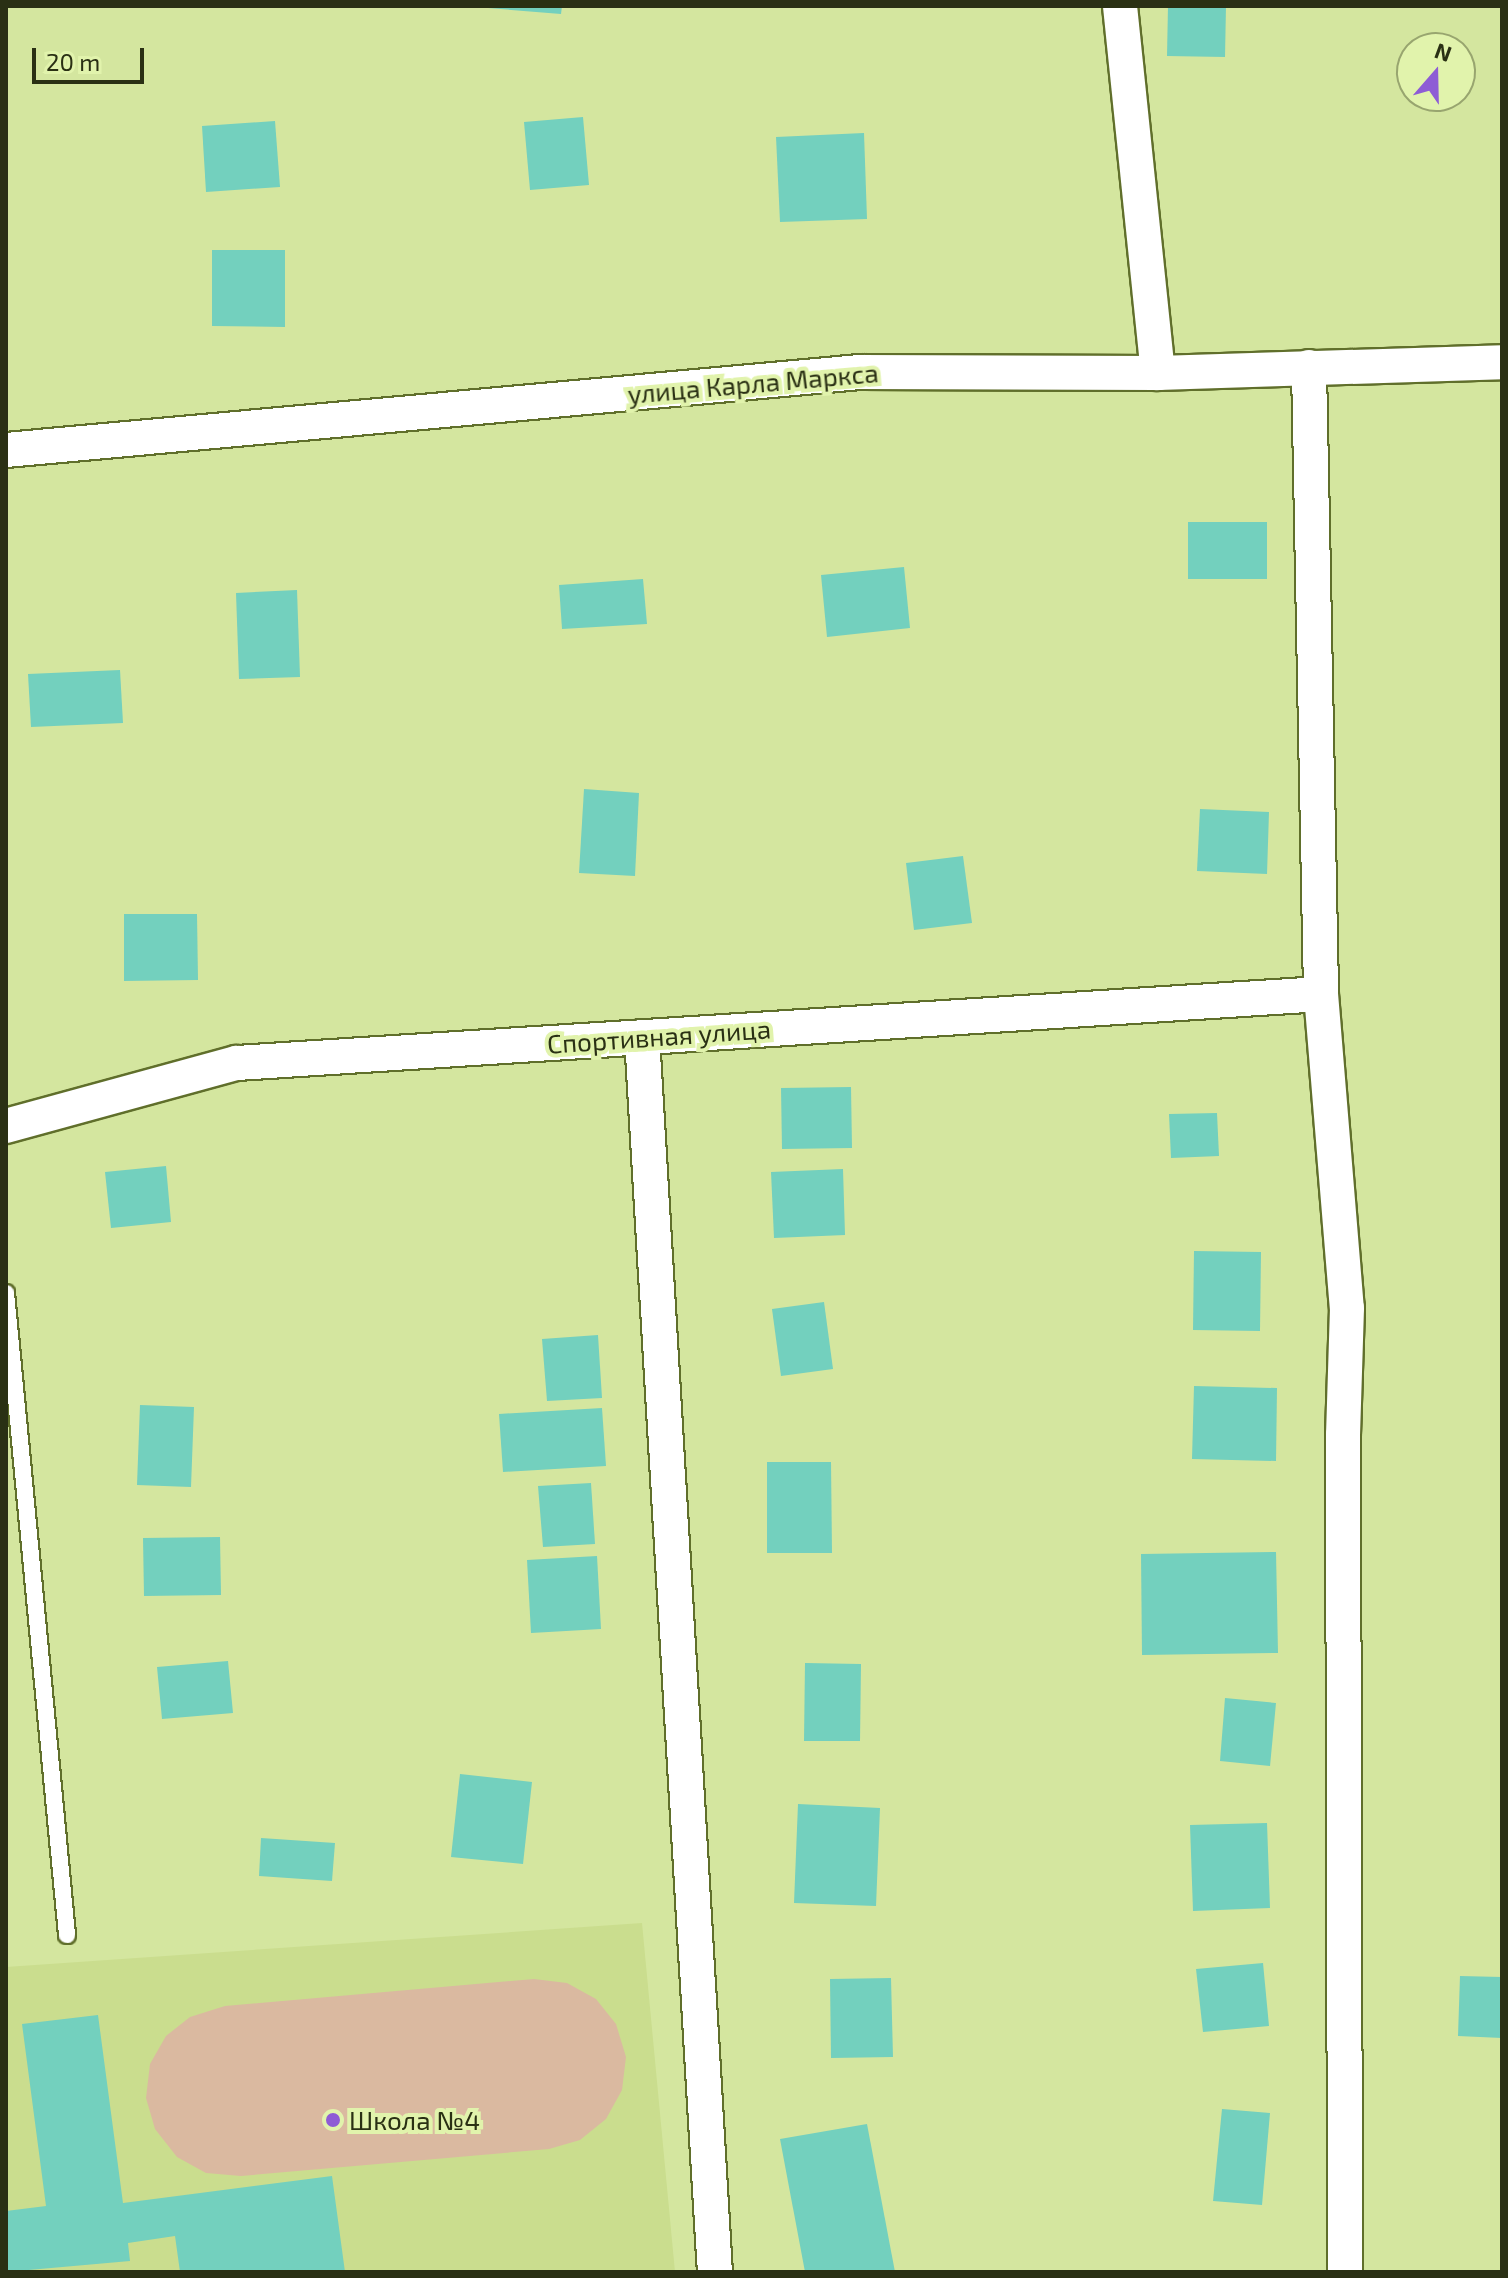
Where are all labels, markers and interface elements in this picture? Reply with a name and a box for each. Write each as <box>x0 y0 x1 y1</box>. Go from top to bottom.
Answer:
scale bar <box>36 32 148 82</box>
north arrow <box>1396 32 1476 112</box>
text: N <box>1432 36 1455 66</box>
text: 20 m <box>46 47 100 76</box>
street label: улица Карла Маркса <box>626 356 880 410</box>
street label: Спортивная улица <box>546 1013 772 1059</box>
place label: Школа №4 <box>349 2104 480 2136</box>
marker: Школа №4 <box>324 2111 342 2129</box>

